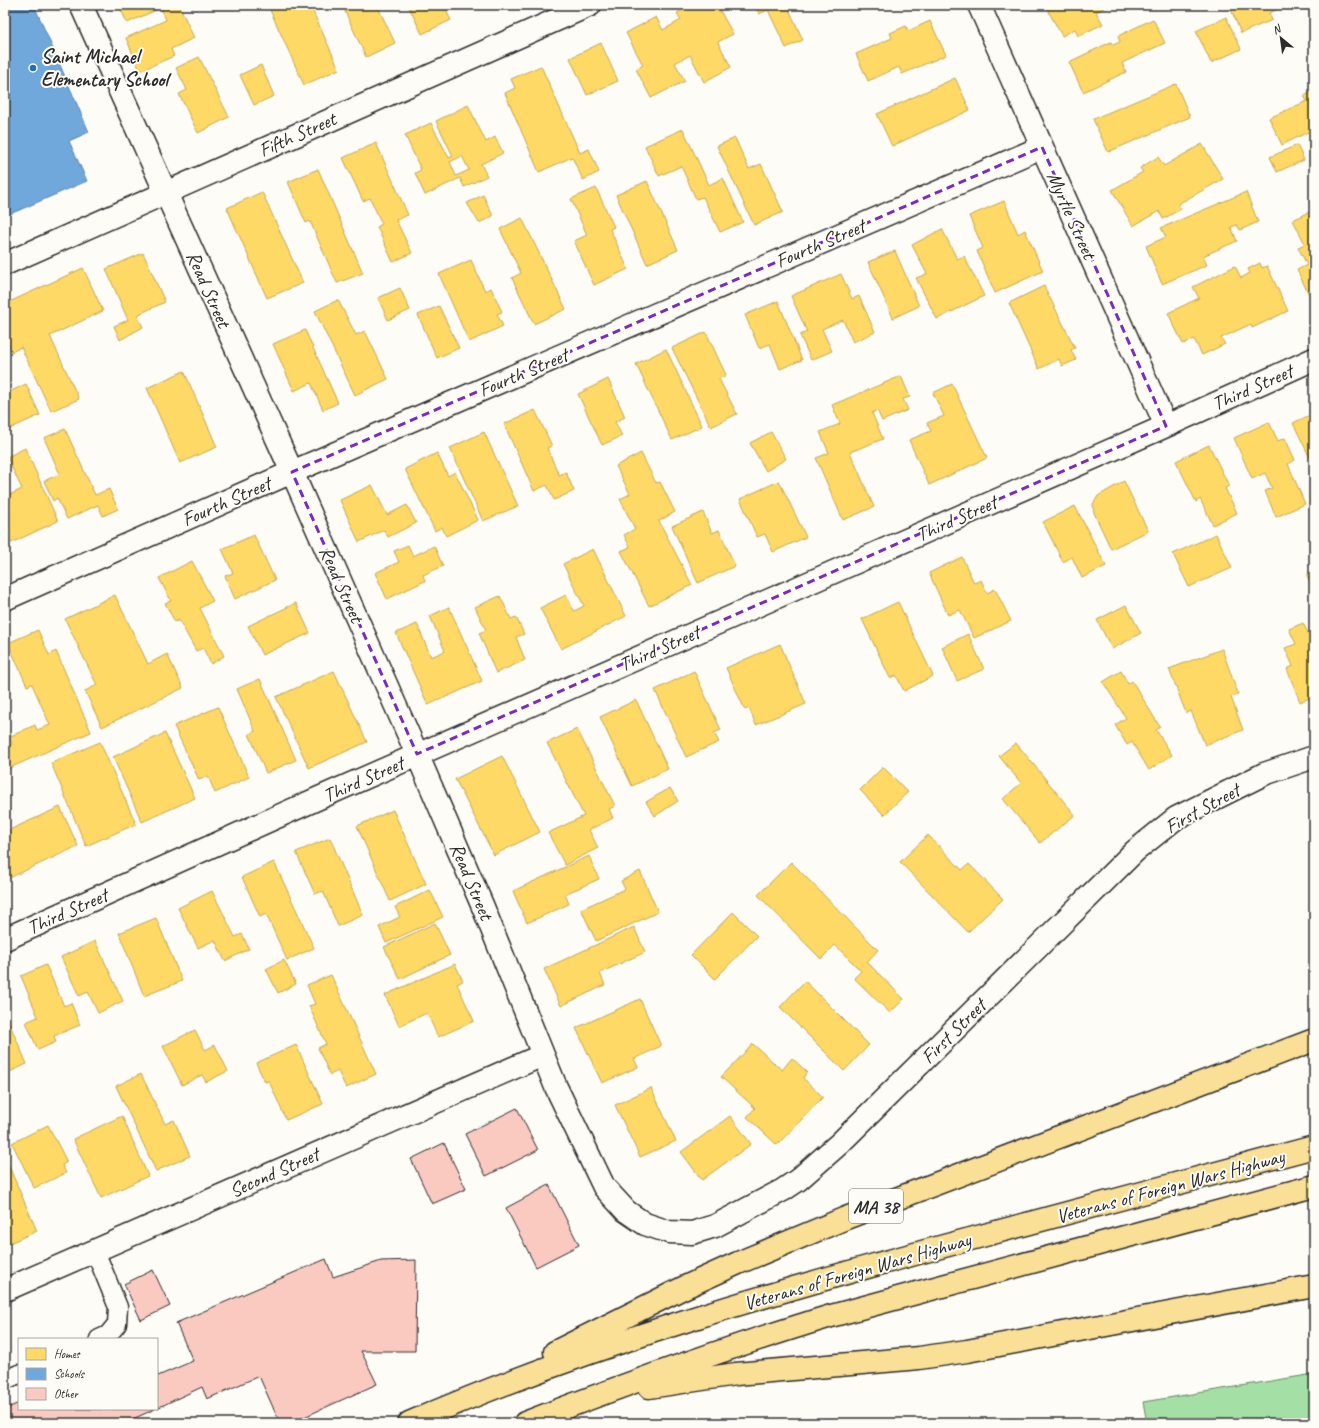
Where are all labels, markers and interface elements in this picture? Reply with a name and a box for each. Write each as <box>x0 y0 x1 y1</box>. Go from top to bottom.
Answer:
north arrow <box>1261 18 1301 58</box>
text: N <box>1270 20 1284 37</box>
place label: Saint Michael Elementary School <box>41 44 171 92</box>
marker: Saint Michael Elementary School <box>28 63 38 73</box>
street label: Fifth Street <box>255 105 342 163</box>
street label: Myrtle Street <box>1041 168 1103 265</box>
street label: Fourth Street <box>772 212 872 273</box>
street label: Read Street <box>181 247 237 333</box>
street label: Fourth Street <box>475 341 575 402</box>
street label: Third Street <box>1208 357 1299 416</box>
street label: Fourth Street <box>178 469 278 532</box>
street label: Third Street <box>912 488 1003 547</box>
street label: Read Street <box>314 542 370 628</box>
street label: Third Street <box>615 618 706 677</box>
street label: Third Street <box>319 749 410 808</box>
street label: First Street <box>1160 776 1247 839</box>
street label: Read Street <box>444 839 500 926</box>
street label: Third Street <box>23 881 114 940</box>
street label: First Street <box>916 991 993 1069</box>
street label: Second Street <box>226 1140 326 1203</box>
street label: Veterans of Foreign Wars Highway <box>1053 1144 1288 1229</box>
road number: MA 38 <box>849 1189 903 1223</box>
street label: Veterans of Foreign Wars Highway <box>741 1227 975 1316</box>
legend <box>18 1338 158 1410</box>
text: Homes <box>54 1346 81 1362</box>
text: Schools <box>54 1366 86 1382</box>
text: Other <box>54 1386 80 1402</box>

